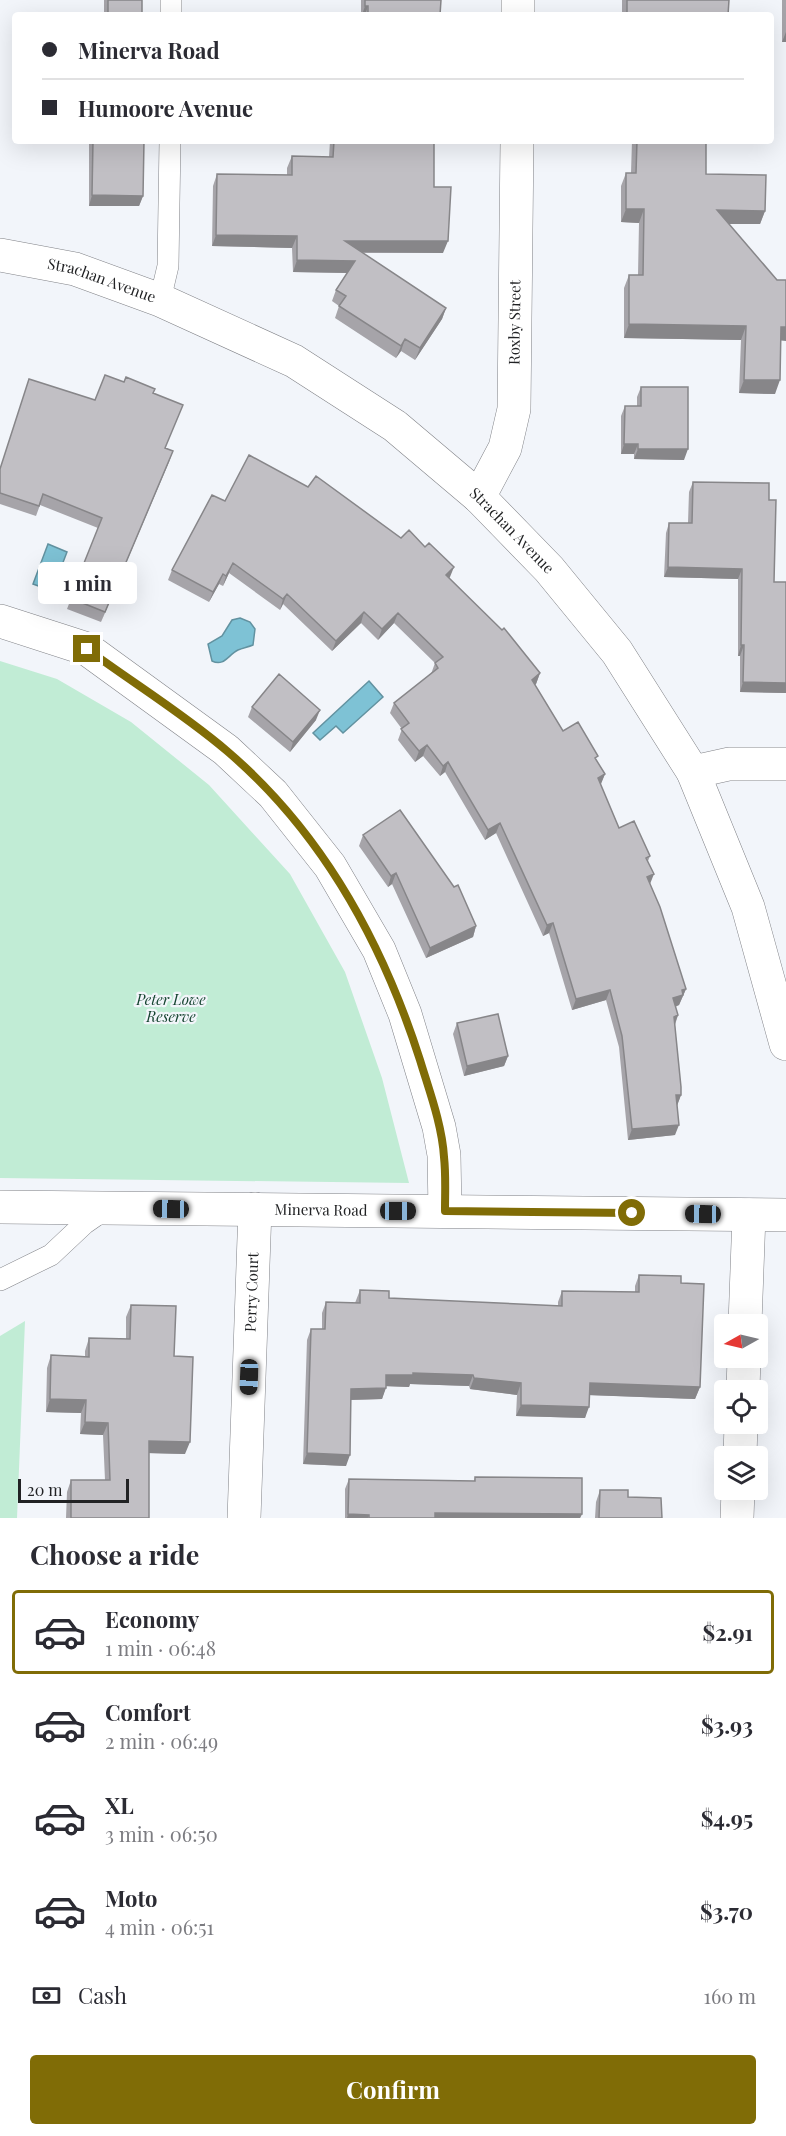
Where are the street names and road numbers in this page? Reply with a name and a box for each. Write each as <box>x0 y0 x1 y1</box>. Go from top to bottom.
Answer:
street label: Strachan Avenue <box>46 253 159 307</box>
street label: Roxby Street <box>503 279 524 365</box>
street label: Strachan Avenue <box>466 482 559 577</box>
street label: Minerva Road <box>274 1199 368 1220</box>
street label: Perry Court <box>240 1251 262 1332</box>

